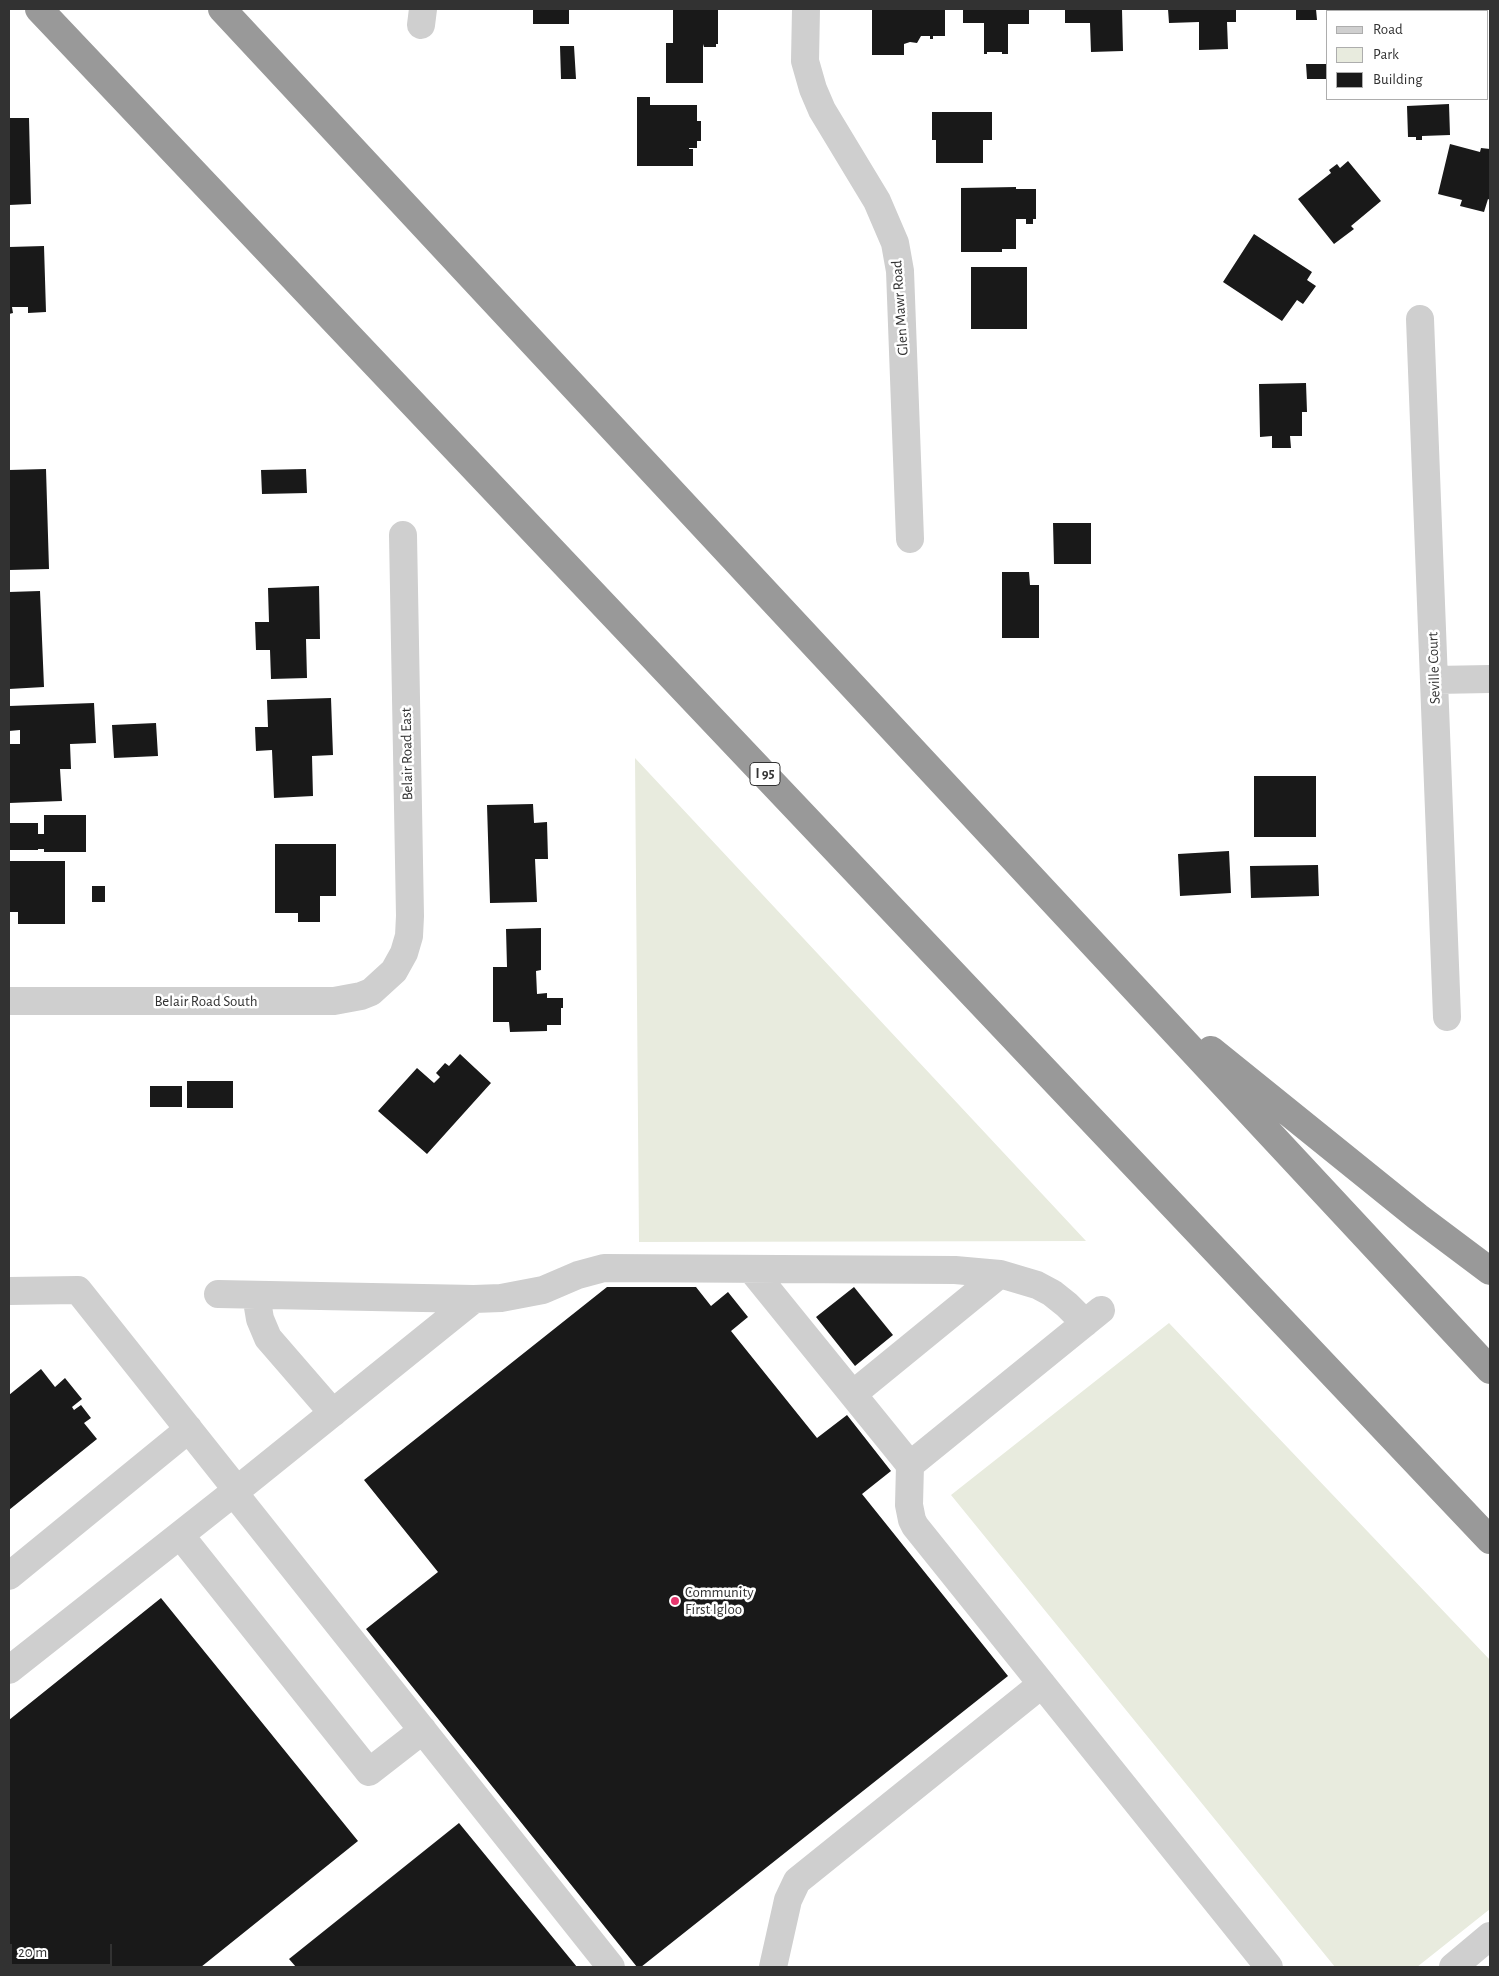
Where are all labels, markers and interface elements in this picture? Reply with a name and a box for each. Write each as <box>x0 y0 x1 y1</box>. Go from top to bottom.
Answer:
legend <box>1326 10 1489 100</box>
text: Road <box>1373 22 1403 37</box>
text: Park <box>1373 47 1399 62</box>
text: Building <box>1373 72 1423 87</box>
street label: Glen Mawr Road <box>888 260 912 356</box>
street label: Seville Court <box>1424 631 1444 705</box>
street label: Belair Road East <box>397 707 417 801</box>
road number: I 95 <box>750 762 780 786</box>
street label: Belair Road South <box>154 992 258 1010</box>
place label: Community First Igloo <box>685 1583 754 1618</box>
marker: Community First Igloo <box>669 1595 681 1607</box>
scale bar <box>12 1934 115 1966</box>
text: 20 m <box>18 1945 47 1960</box>

